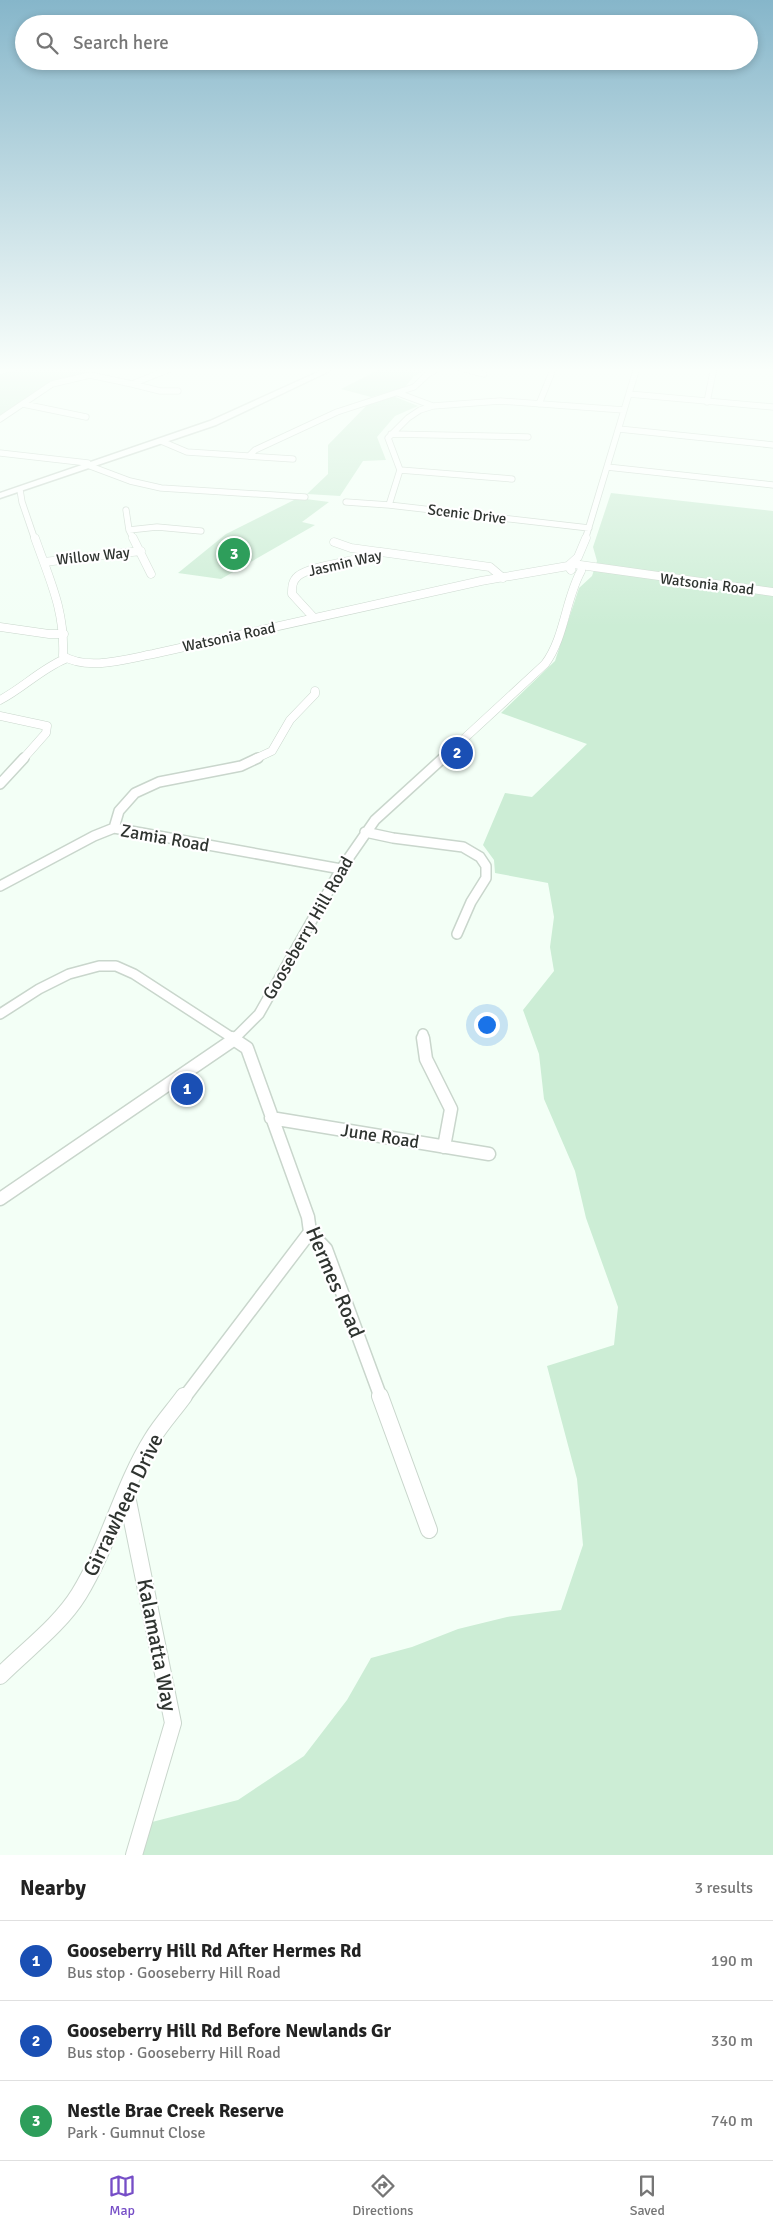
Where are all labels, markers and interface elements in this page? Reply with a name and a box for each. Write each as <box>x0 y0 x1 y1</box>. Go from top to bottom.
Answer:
search box <box>15 15 758 70</box>
icon: search <box>33 29 61 57</box>
text: Search here <box>73 31 169 55</box>
street label: Scenic Drive <box>427 500 507 528</box>
pin: 3 <box>218 535 250 573</box>
street label: Willow Way <box>55 543 131 569</box>
street label: Jasmin Way <box>307 546 383 580</box>
street label: Watsonia Road <box>659 569 755 599</box>
street label: Watsonia Road <box>181 618 277 656</box>
pin: 2 <box>441 734 473 772</box>
street label: Zamia Road <box>119 819 211 857</box>
street label: Gooseberry Hill Road <box>258 853 358 1003</box>
your location <box>474 1012 500 1038</box>
pin: 1 <box>171 1070 203 1108</box>
street label: June Road <box>339 1119 421 1153</box>
street label: Hermes Road <box>300 1222 370 1342</box>
street label: Girrawheen Drive <box>77 1429 169 1581</box>
street label: Kalamatta Way <box>131 1577 183 1714</box>
text: Nearby <box>20 1875 86 1901</box>
text: 3 results <box>694 1878 753 1898</box>
text: Gooseberry Hill Rd After Hermes Rd <box>67 1939 361 1963</box>
text: 1 <box>32 1951 40 1971</box>
text: 190 m <box>711 1951 753 1971</box>
text: Bus stop · Gooseberry Hill Road <box>67 1963 281 1983</box>
text: Gooseberry Hill Rd Before Newlands Gr <box>67 2019 391 2043</box>
text: 2 <box>32 2031 40 2051</box>
text: 330 m <box>711 2031 753 2051</box>
text: Bus stop · Gooseberry Hill Road <box>67 2043 281 2063</box>
text: Nestle Brae Creek Reserve <box>67 2099 284 2123</box>
text: 3 <box>32 2111 40 2131</box>
text: 740 m <box>711 2111 753 2131</box>
text: Park · Gumnut Close <box>67 2123 206 2143</box>
tab: Map <box>108 2172 136 2219</box>
tab: Directions <box>352 2172 413 2219</box>
tab: Saved <box>630 2172 665 2219</box>

